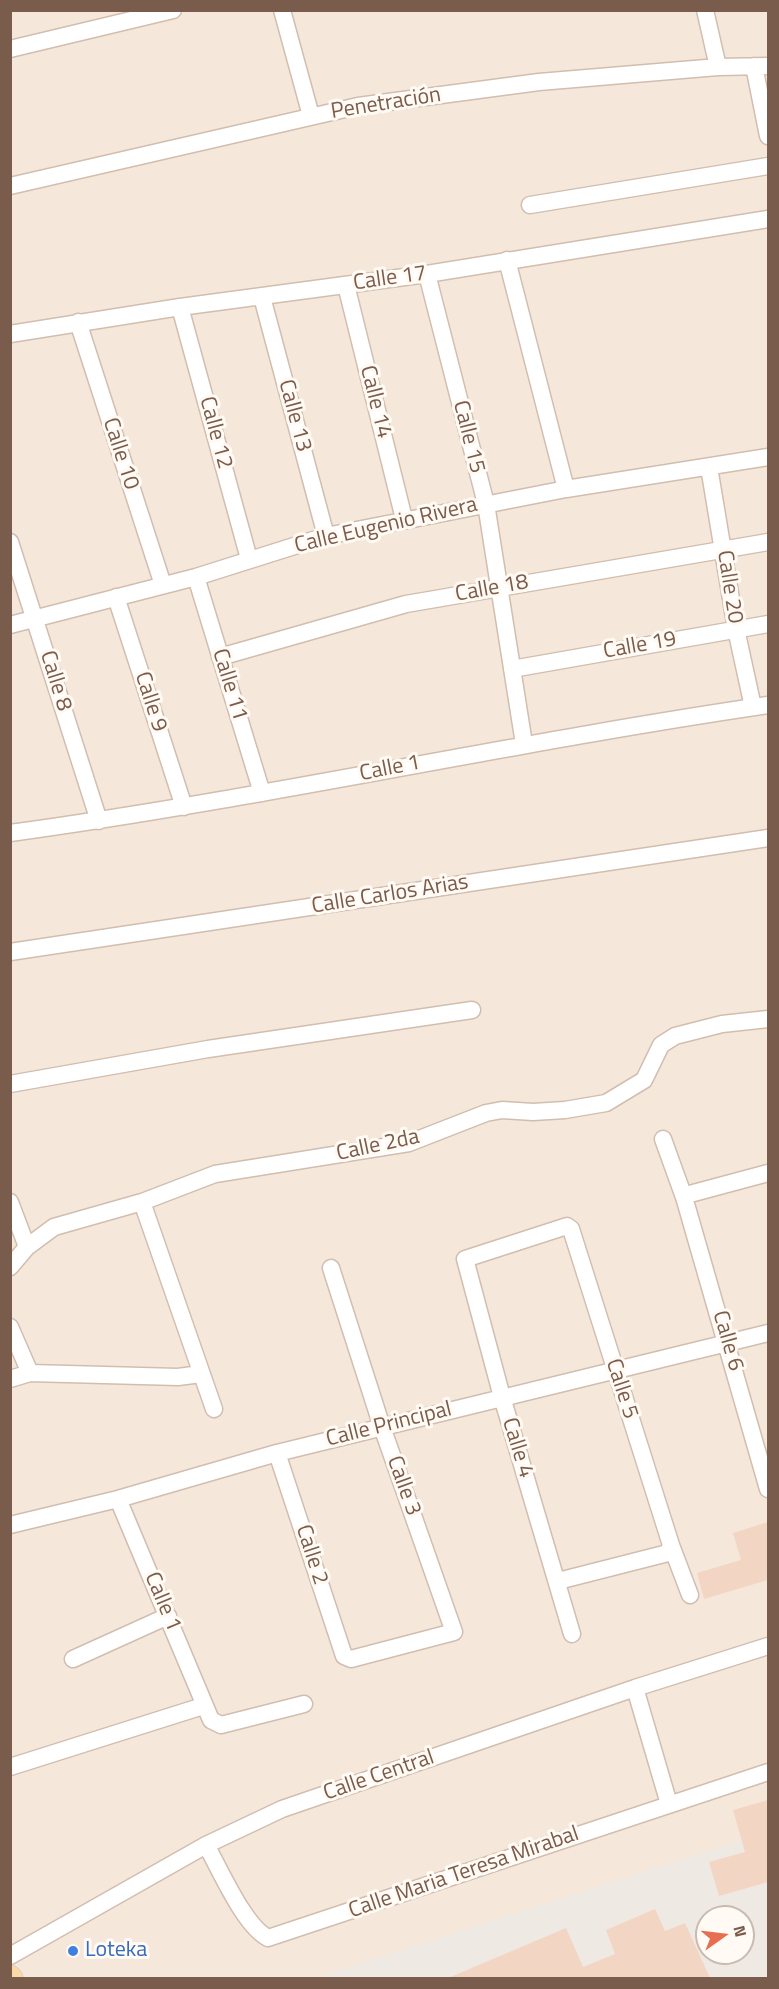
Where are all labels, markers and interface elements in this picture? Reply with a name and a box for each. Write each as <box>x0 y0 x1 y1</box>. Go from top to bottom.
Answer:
street label: Penetración <box>329 82 443 126</box>
street label: Calle 17 <box>352 261 428 297</box>
street label: Calle 14 <box>353 363 397 441</box>
street label: Calle 13 <box>272 377 316 455</box>
street label: Calle 12 <box>193 394 237 472</box>
street label: Calle 15 <box>446 398 490 476</box>
street label: Calle 10 <box>96 415 144 493</box>
street label: Calle Eugenio Rivera <box>292 492 480 560</box>
street label: Calle 20 <box>710 549 748 625</box>
street label: Calle 18 <box>453 570 531 608</box>
street label: Calle 19 <box>601 627 679 665</box>
street label: Calle 11 <box>206 646 252 724</box>
street label: Calle 8 <box>33 648 77 714</box>
street label: Calle 9 <box>128 669 172 735</box>
street label: Calle 1 <box>357 750 423 788</box>
street label: Calle Carlos Arias <box>310 870 470 920</box>
street label: Calle 2da <box>334 1124 422 1168</box>
street label: Calle 6 <box>706 1308 748 1374</box>
street label: Calle 5 <box>599 1356 643 1422</box>
street label: Calle Principal <box>323 1397 455 1453</box>
street label: Calle 4 <box>495 1415 539 1481</box>
street label: Calle 3 <box>380 1453 426 1519</box>
street label: Calle 2 <box>289 1522 333 1588</box>
street label: Calle 1 <box>138 1569 186 1635</box>
street label: Calle Central <box>320 1745 438 1807</box>
street label: Calle Maria Teresa Mirabal <box>345 1821 583 1925</box>
north arrow <box>695 1905 755 1965</box>
text: N <box>728 1923 754 1939</box>
place label: Loteka <box>85 1938 147 1964</box>
marker: Loteka <box>66 1944 80 1958</box>

